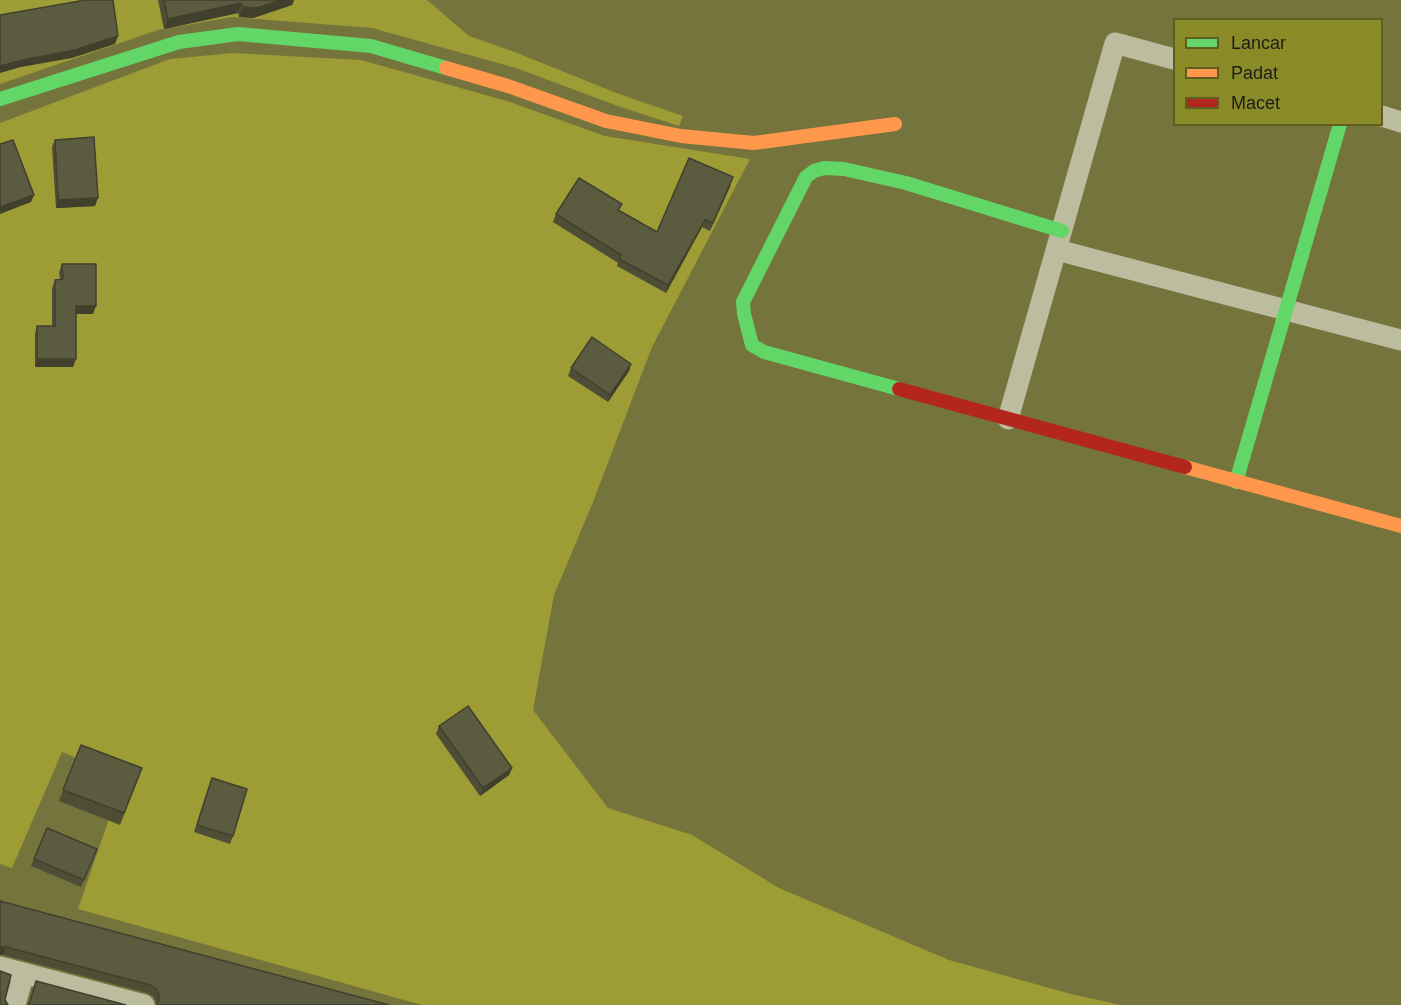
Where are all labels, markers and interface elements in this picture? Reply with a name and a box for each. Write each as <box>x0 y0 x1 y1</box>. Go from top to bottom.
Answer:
legend <box>1173 18 1383 126</box>
text: Lancar <box>1231 33 1286 53</box>
text: Padat <box>1231 63 1278 83</box>
text: Macet <box>1231 93 1280 113</box>

